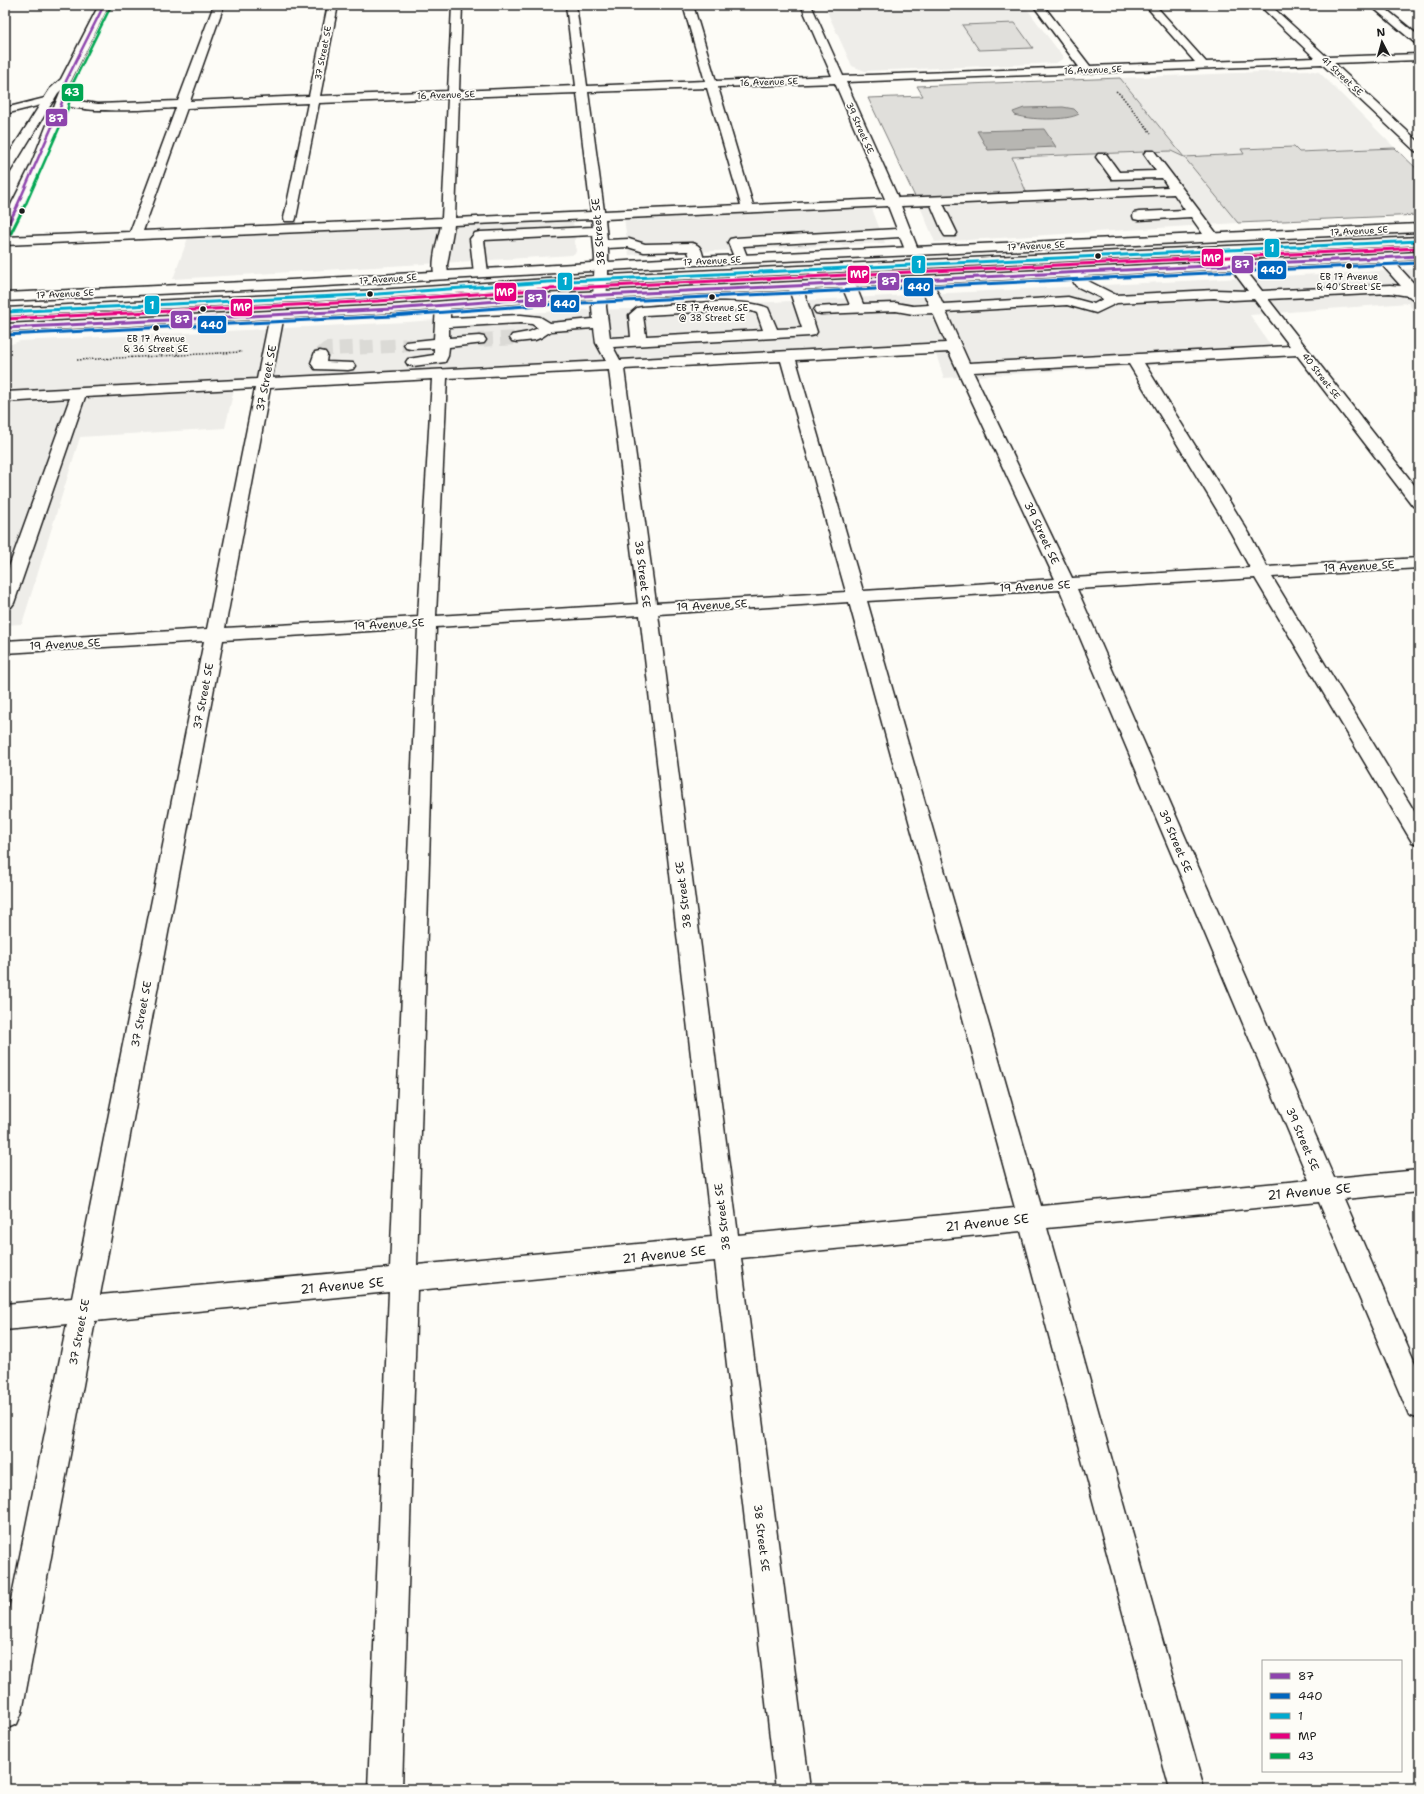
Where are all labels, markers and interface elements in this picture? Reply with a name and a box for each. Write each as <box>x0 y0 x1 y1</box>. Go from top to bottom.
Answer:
north arrow <box>1362 22 1402 62</box>
street label: 37 Street SE <box>312 24 334 81</box>
text: N <box>1376 25 1386 40</box>
street label: 41 Street SE <box>1319 54 1366 99</box>
street label: 16 Avenue SE <box>1064 63 1123 77</box>
street label: 16 Avenue SE <box>740 75 799 89</box>
line badge: 43 <box>61 83 84 102</box>
text: 43 <box>65 85 80 100</box>
street label: 16 Avenue SE <box>417 88 476 102</box>
street label: 39 Street SE <box>843 100 877 156</box>
line badge: 87 <box>45 108 68 127</box>
text: 87 <box>48 111 64 126</box>
street label: 38 Street SE <box>588 197 609 266</box>
unlabelled marker <box>17 206 27 216</box>
street label: 17 Avenue SE <box>1330 223 1389 239</box>
street label: 17 Avenue SE <box>1007 238 1066 254</box>
line badge: 1 <box>1264 238 1280 258</box>
text: 1 <box>1269 241 1275 256</box>
line badge: MP <box>1201 248 1224 267</box>
unlabelled marker <box>1093 251 1103 261</box>
text: MP <box>1203 251 1221 266</box>
street label: 17 Avenue SE <box>683 253 742 269</box>
line badge: 1 <box>911 255 926 274</box>
line badge: 87 <box>1231 255 1254 274</box>
text: 1 <box>916 257 922 272</box>
text: 87 <box>1234 257 1250 272</box>
line badge: 440 <box>1257 260 1287 280</box>
marker: EB 17 Avenue & 40 Street SE <box>1344 261 1354 271</box>
text: 440 <box>1260 263 1284 278</box>
line badge: MP <box>847 265 870 284</box>
text: MP <box>850 267 868 282</box>
street label: 17 Avenue SE <box>359 271 418 287</box>
place label: EB 17 Avenue & 40 Street SE <box>1317 271 1382 293</box>
line badge: 1 <box>557 272 573 291</box>
line badge: 87 <box>877 272 900 291</box>
text: 1 <box>562 274 568 289</box>
text: 87 <box>881 274 897 289</box>
line badge: 440 <box>903 277 934 297</box>
text: 440 <box>907 280 931 295</box>
line badge: MP <box>494 282 517 302</box>
text: MP <box>496 285 514 300</box>
street label: 17 Avenue SE <box>36 286 95 302</box>
unlabelled marker <box>365 289 375 299</box>
line badge: 87 <box>524 289 547 308</box>
text: 87 <box>527 291 543 306</box>
marker: EB 17 Avenue SE @ 38 Street SE <box>707 292 717 302</box>
line badge: 440 <box>550 294 580 313</box>
line badge: 1 <box>144 295 160 315</box>
text: 440 <box>553 297 577 312</box>
text: 1 <box>149 298 155 313</box>
line badge: MP <box>230 298 253 317</box>
text: MP <box>233 300 251 315</box>
place label: EB 17 Avenue SE @ 38 Street SE <box>676 302 748 324</box>
unlabelled marker <box>198 304 208 314</box>
line badge: 87 <box>170 310 193 329</box>
text: 87 <box>174 312 190 327</box>
line badge: 440 <box>197 315 227 334</box>
text: 440 <box>200 318 224 333</box>
marker: EB 17 Avenue & 36 Street SE <box>151 323 161 333</box>
place label: EB 17 Avenue & 36 Street SE <box>124 333 188 355</box>
street label: 37 Street SE <box>253 344 280 413</box>
street label: 40 Street SE <box>1299 350 1343 402</box>
street label: 39 Street SE <box>1020 499 1063 567</box>
street label: 38 Street SE <box>631 539 654 609</box>
street label: 19 Avenue SE <box>1323 557 1395 576</box>
street label: 19 Avenue SE <box>999 577 1071 596</box>
street label: 19 Avenue SE <box>676 596 748 615</box>
street label: 19 Avenue SE <box>353 615 425 634</box>
street label: 19 Avenue SE <box>29 635 101 654</box>
street label: 37 Street SE <box>190 662 217 731</box>
street label: 39 Street SE <box>1155 807 1196 875</box>
street label: 38 Street SE <box>672 860 695 930</box>
street label: 37 Street SE <box>128 980 155 1049</box>
street label: 39 Street SE <box>1282 1105 1323 1173</box>
street label: 21 Avenue SE <box>1266 1179 1352 1204</box>
street label: 38 Street SE <box>711 1182 734 1252</box>
street label: 21 Avenue SE <box>944 1210 1030 1235</box>
street label: 21 Avenue SE <box>621 1242 707 1267</box>
street label: 21 Avenue SE <box>299 1273 385 1298</box>
street label: 37 Street SE <box>66 1298 93 1367</box>
street label: 38 Street SE <box>750 1503 773 1573</box>
legend <box>1262 1660 1402 1772</box>
text: 87 <box>1298 1668 1314 1684</box>
text: 440 <box>1298 1688 1323 1704</box>
text: 1 <box>1298 1708 1303 1724</box>
text: MP <box>1298 1728 1316 1744</box>
text: 43 <box>1298 1748 1314 1764</box>

